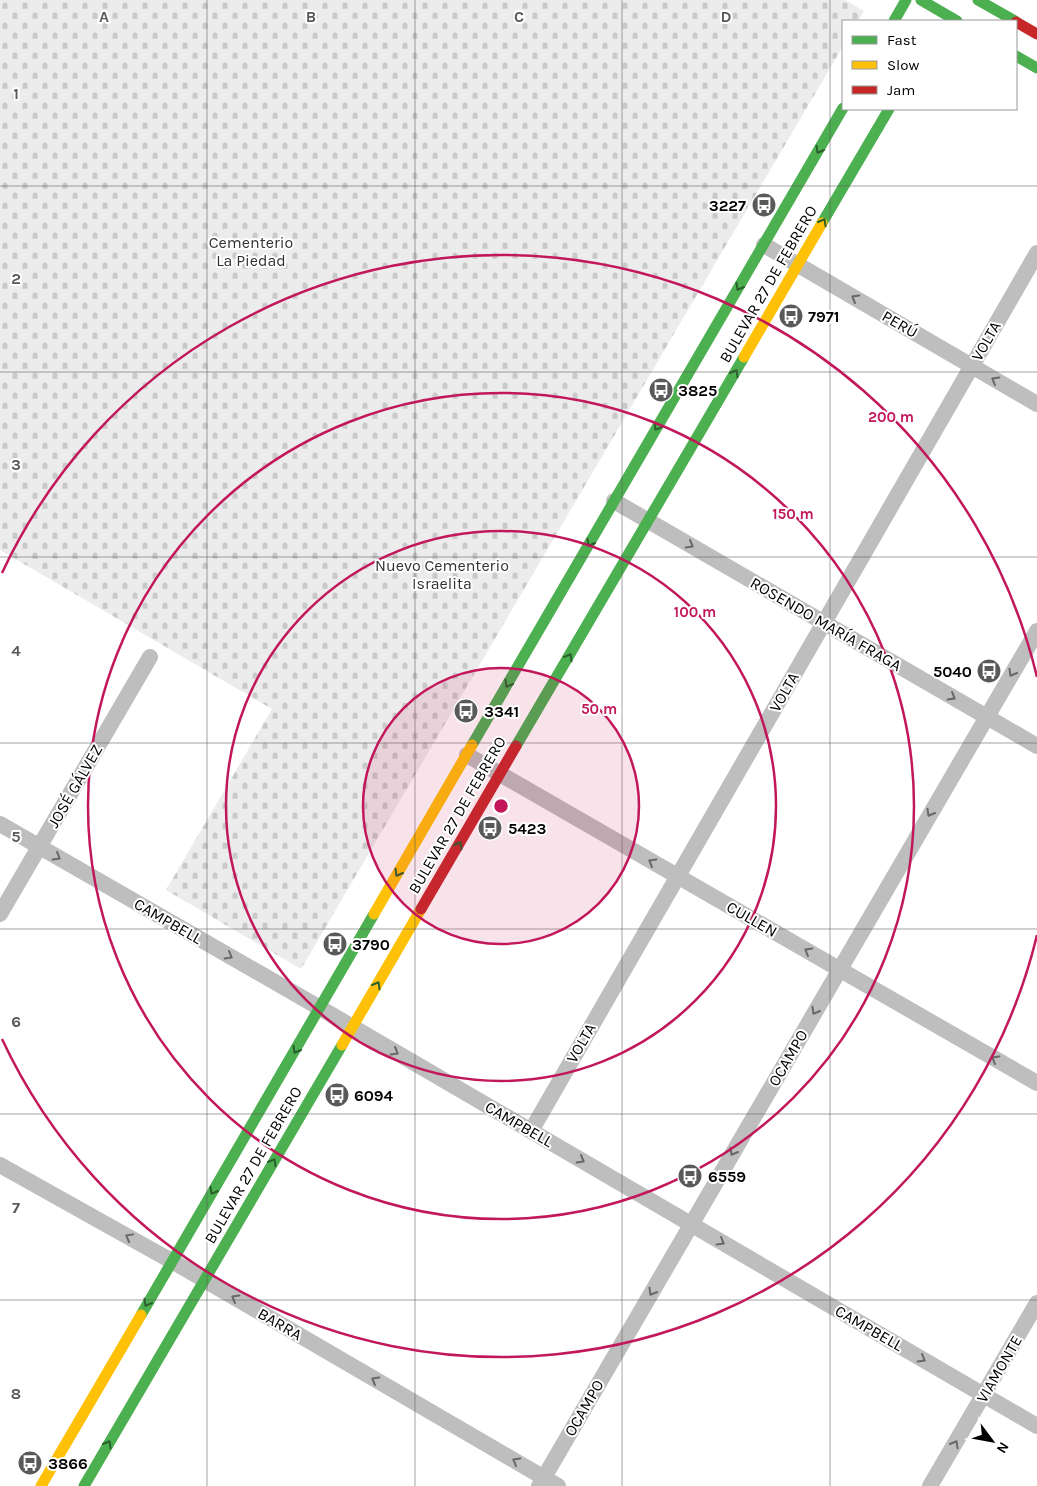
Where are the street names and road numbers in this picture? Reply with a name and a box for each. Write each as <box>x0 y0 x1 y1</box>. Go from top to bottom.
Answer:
street label: BULEVAR 27 DE FEBRERO <box>715 202 821 366</box>
street label: PERÚ <box>879 306 921 342</box>
street label: VOLTA <box>967 318 1005 364</box>
street label: ROSENDO MARÍA FRAGA <box>747 573 905 675</box>
street label: VOLTA <box>765 669 803 715</box>
street label: BULEVAR 27 DE FEBRERO <box>404 733 510 897</box>
street label: JOSÉ GÁLVEZ <box>44 741 106 831</box>
street label: CAMPBELL <box>131 894 206 948</box>
street label: CULLEN <box>723 897 781 941</box>
street label: VOLTA <box>562 1020 600 1066</box>
street label: OCAMPO <box>764 1026 812 1090</box>
street label: BULEVAR 27 DE FEBRERO <box>200 1083 306 1247</box>
street label: CAMPBELL <box>482 1097 557 1151</box>
street label: CAMPBELL <box>832 1301 907 1355</box>
street label: BARRA <box>254 1304 306 1344</box>
street label: VIAMONTE <box>972 1332 1026 1406</box>
street label: OCAMPO <box>560 1376 608 1440</box>

